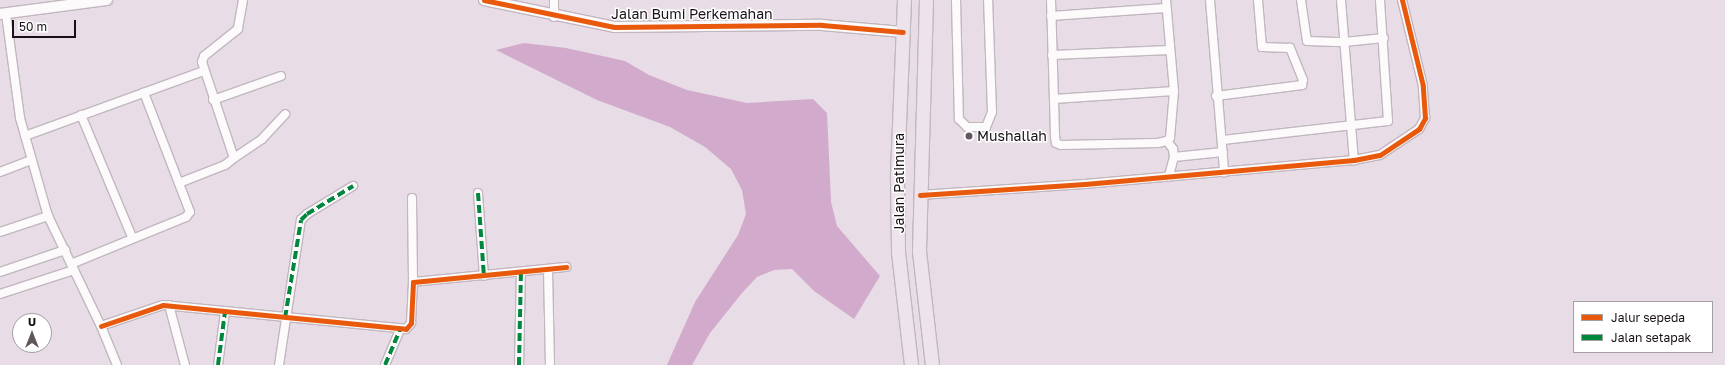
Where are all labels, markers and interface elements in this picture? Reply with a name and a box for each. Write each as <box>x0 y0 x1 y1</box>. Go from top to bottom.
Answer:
street label: Jalan Bumi Perkemahan <box>611 6 773 22</box>
scale bar <box>14 12 78 38</box>
text: 50 m <box>19 19 47 34</box>
place label: Mushallah <box>977 128 1047 144</box>
marker: Mushallah <box>964 131 974 141</box>
street label: Jalan Patimura <box>891 133 907 233</box>
legend <box>1573 301 1713 353</box>
text: Jalur sepeda <box>1611 310 1685 325</box>
north arrow <box>12 313 52 353</box>
text: U <box>28 315 36 328</box>
text: Jalan setapak <box>1611 330 1691 345</box>

